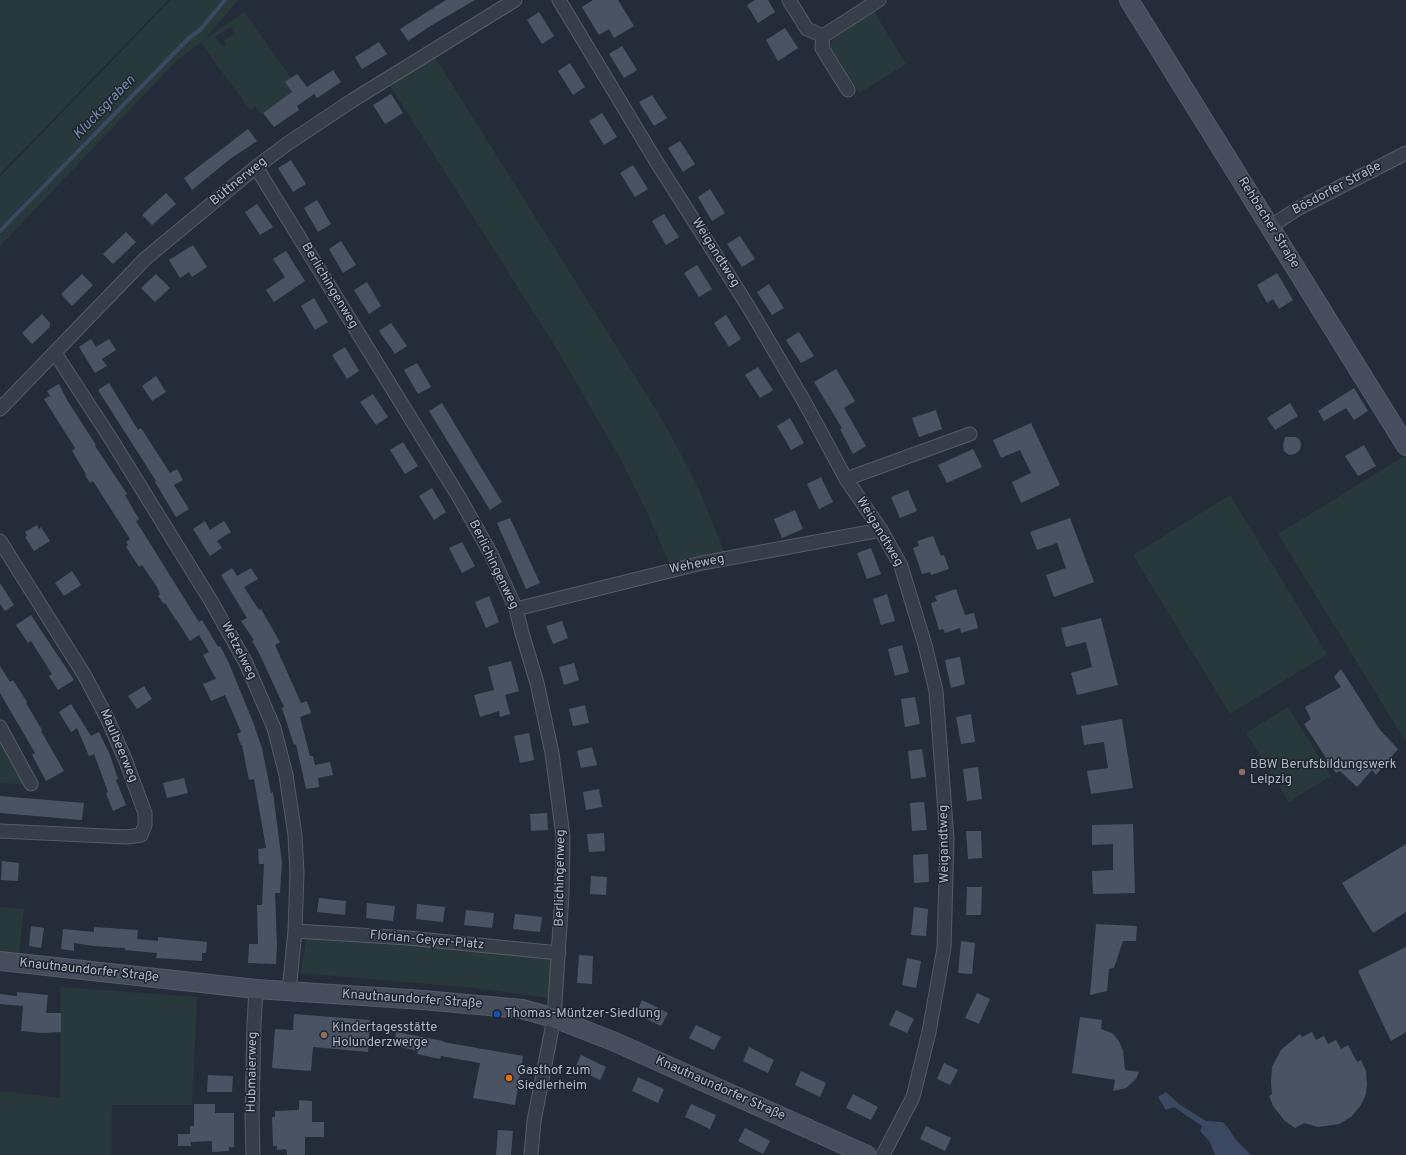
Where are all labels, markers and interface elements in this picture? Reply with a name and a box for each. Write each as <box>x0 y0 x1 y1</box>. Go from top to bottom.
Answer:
water label: Klucksgraben <box>70 73 140 143</box>
street label: Büttnerweg <box>208 154 270 210</box>
street label: Bösdorfer Straße <box>1290 159 1384 219</box>
street label: Rehbacher Straße <box>1234 175 1302 271</box>
street label: Weigandtweg <box>688 216 742 290</box>
street label: Berlichingenweg <box>297 240 361 332</box>
street label: Weigandtweg <box>852 494 906 570</box>
street label: Berlichingenweg <box>465 518 521 612</box>
street label: Weheweg <box>668 552 726 578</box>
street label: Wetzelweg <box>217 619 259 683</box>
street label: Maulbeerweg <box>96 707 140 785</box>
place label: BBW Berufsbildungswerk Leipzig <box>1250 757 1397 788</box>
marker: BBW Berufsbildungswerk Leipzig <box>1237 767 1247 777</box>
street label: Weigandtweg <box>937 805 953 883</box>
street label: Berlichingenweg <box>552 829 570 927</box>
street label: Florian-Geyer-Platz <box>369 928 485 954</box>
street label: Knautnaundorfer Straße <box>18 956 160 986</box>
street label: Knautnaundorfer Straße <box>341 987 483 1013</box>
place label: Thomas-Müntzer-Siedlung <box>505 1006 661 1022</box>
marker: Thomas-Müntzer-Siedlung <box>492 1009 502 1019</box>
place label: Kindertagesstätte Holunderzwerge <box>332 1020 437 1051</box>
marker: Kindertagesstätte Holunderzwerge <box>319 1030 329 1040</box>
street label: Hubmaierweg <box>244 1031 262 1113</box>
street label: Knautnaundorfer Straße <box>653 1053 787 1125</box>
place label: Gasthof zum Siedlerheim <box>517 1063 590 1094</box>
marker: Gasthof zum Siedlerheim <box>504 1073 514 1083</box>

